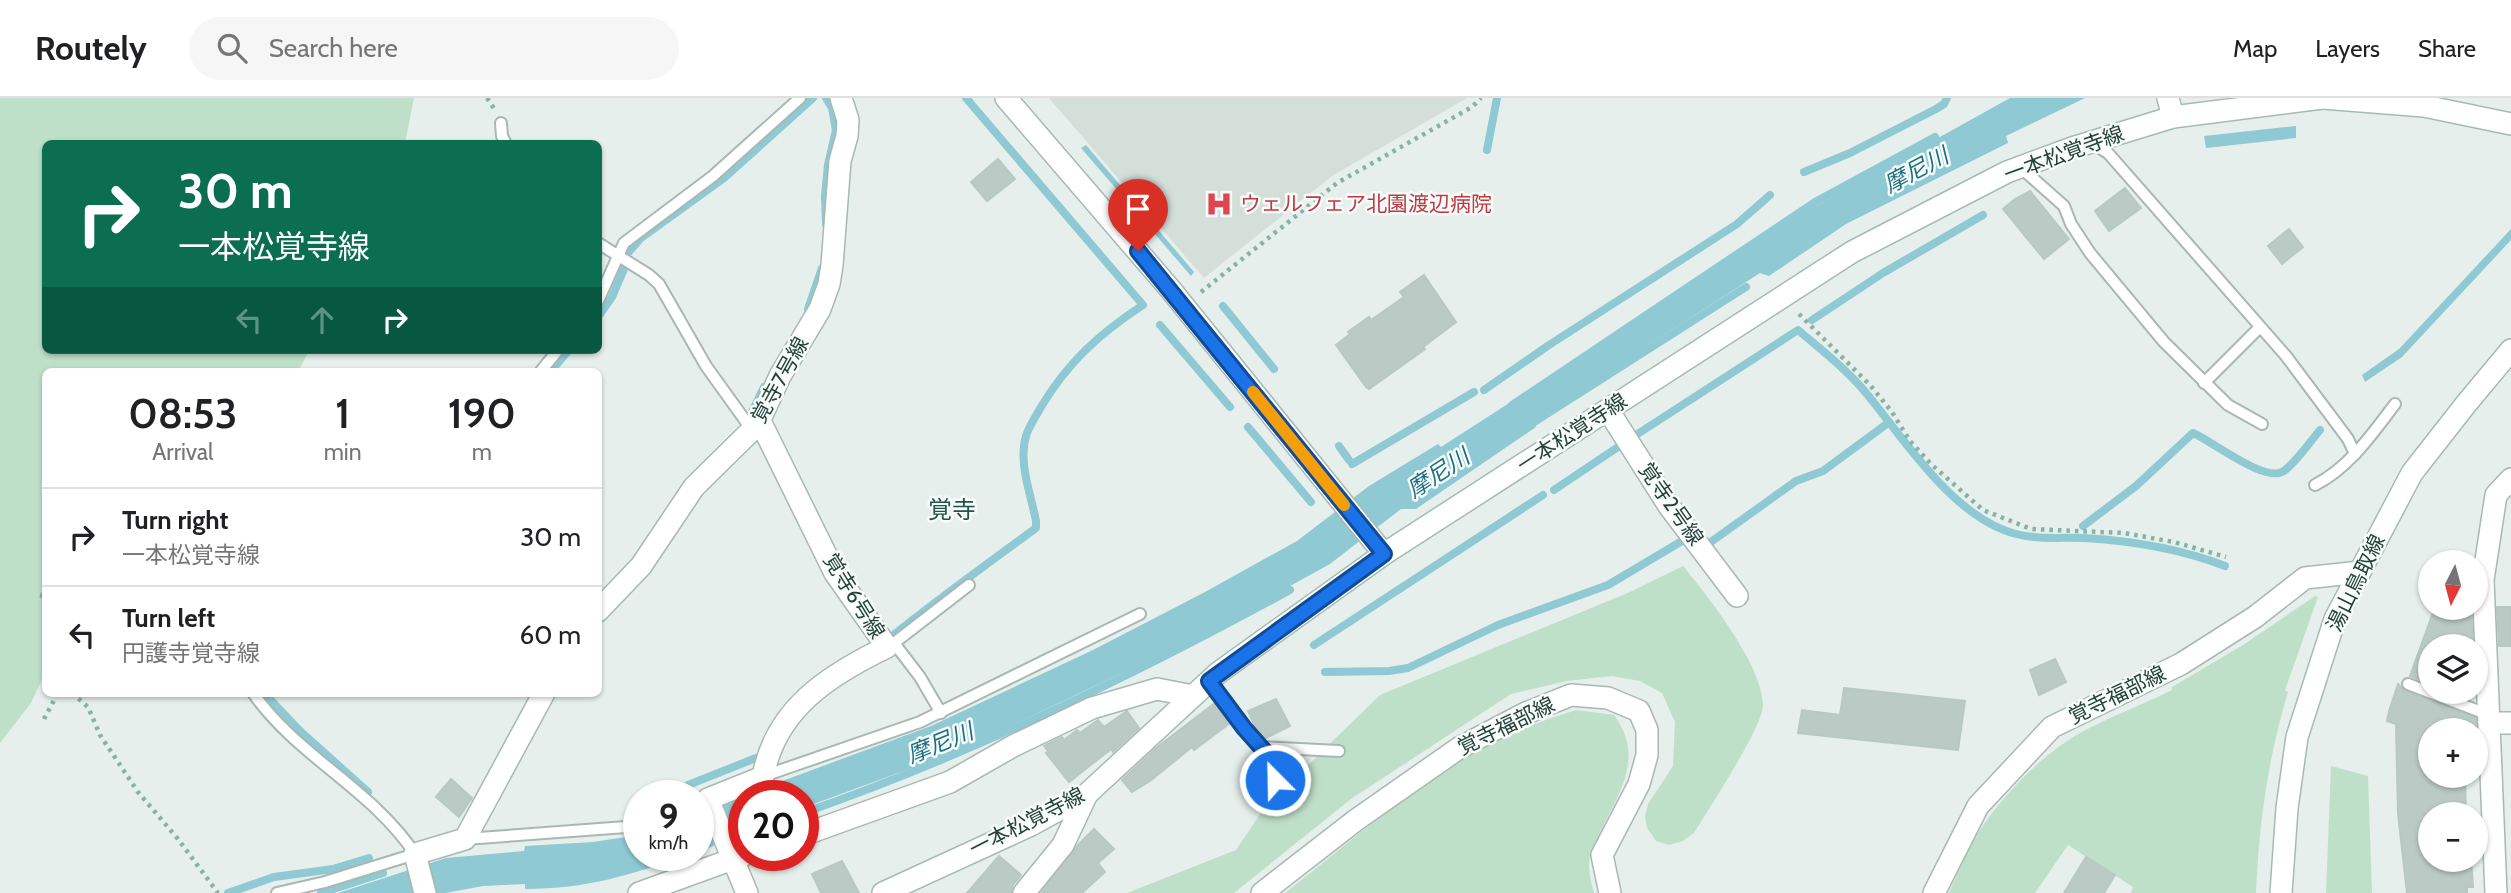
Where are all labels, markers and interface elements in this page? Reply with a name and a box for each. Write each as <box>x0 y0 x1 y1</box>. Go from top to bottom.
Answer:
search box <box>189 17 679 80</box>
text: Routely <box>35 28 147 68</box>
icon: search <box>213 29 251 67</box>
text: Search here <box>269 32 398 64</box>
text: Map <box>2233 34 2277 63</box>
text: Layers <box>2315 34 2380 63</box>
text: Share <box>2418 34 2476 63</box>
street label: 一本松覚寺線 <box>2000 120 2127 187</box>
water label: 摩尼川 <box>1879 140 1956 199</box>
text: 30 m <box>178 161 293 220</box>
icon: right <box>63 168 154 259</box>
pin <box>1108 179 1168 251</box>
hospital icon: ウェルフェア北園渡辺病院 <box>1204 189 1234 219</box>
icon: arrive <box>1119 190 1157 228</box>
place label: ウェルフェア北園渡辺病院 <box>1240 191 1492 216</box>
text: 一本松覚寺線 <box>178 227 370 266</box>
icon: left <box>230 301 268 339</box>
icon: ahead <box>303 301 341 339</box>
icon: right <box>376 301 414 339</box>
street label: 覚寺7号線 <box>746 332 813 427</box>
text: 08:53 <box>128 387 237 439</box>
text: 1 <box>335 387 350 439</box>
text: 190 <box>448 387 516 439</box>
street label: 一本松覚寺線 <box>1512 388 1631 477</box>
text: Arrival <box>152 438 213 466</box>
text: min <box>324 438 362 466</box>
text: m <box>472 438 492 466</box>
water label: 摩尼川 <box>1401 441 1477 504</box>
street label: 覚寺2号線 <box>1634 458 1709 550</box>
district label: 覚寺 <box>928 495 976 524</box>
text: Turn right <box>122 504 228 536</box>
icon: right <box>63 518 101 556</box>
text: 30 m <box>520 521 581 553</box>
street label: 湯山鳥取線 <box>2321 530 2390 635</box>
text: 一本松覚寺線 <box>122 541 260 569</box>
street label: 覚寺6号線 <box>818 548 890 643</box>
north arrow <box>2418 550 2488 620</box>
map controls <box>2418 550 2488 872</box>
text: Turn left <box>122 602 215 634</box>
icon: left <box>63 616 101 654</box>
text: 60 m <box>519 619 581 651</box>
button: layers <box>2418 634 2488 704</box>
text: 円護寺覚寺線 <box>122 639 260 667</box>
street label: 覚寺福部線 <box>2064 660 2169 729</box>
street label: 覚寺福部線 <box>1453 691 1558 760</box>
water label: 摩尼川 <box>903 716 980 769</box>
button: + <box>2418 718 2488 788</box>
position arrow <box>1238 743 1312 817</box>
speed limit sign: 20 <box>728 780 819 871</box>
street label: 一本松覚寺線 <box>965 782 1089 861</box>
text: 9 <box>659 795 678 838</box>
button: − <box>2418 802 2488 872</box>
text: km/h <box>649 832 688 854</box>

